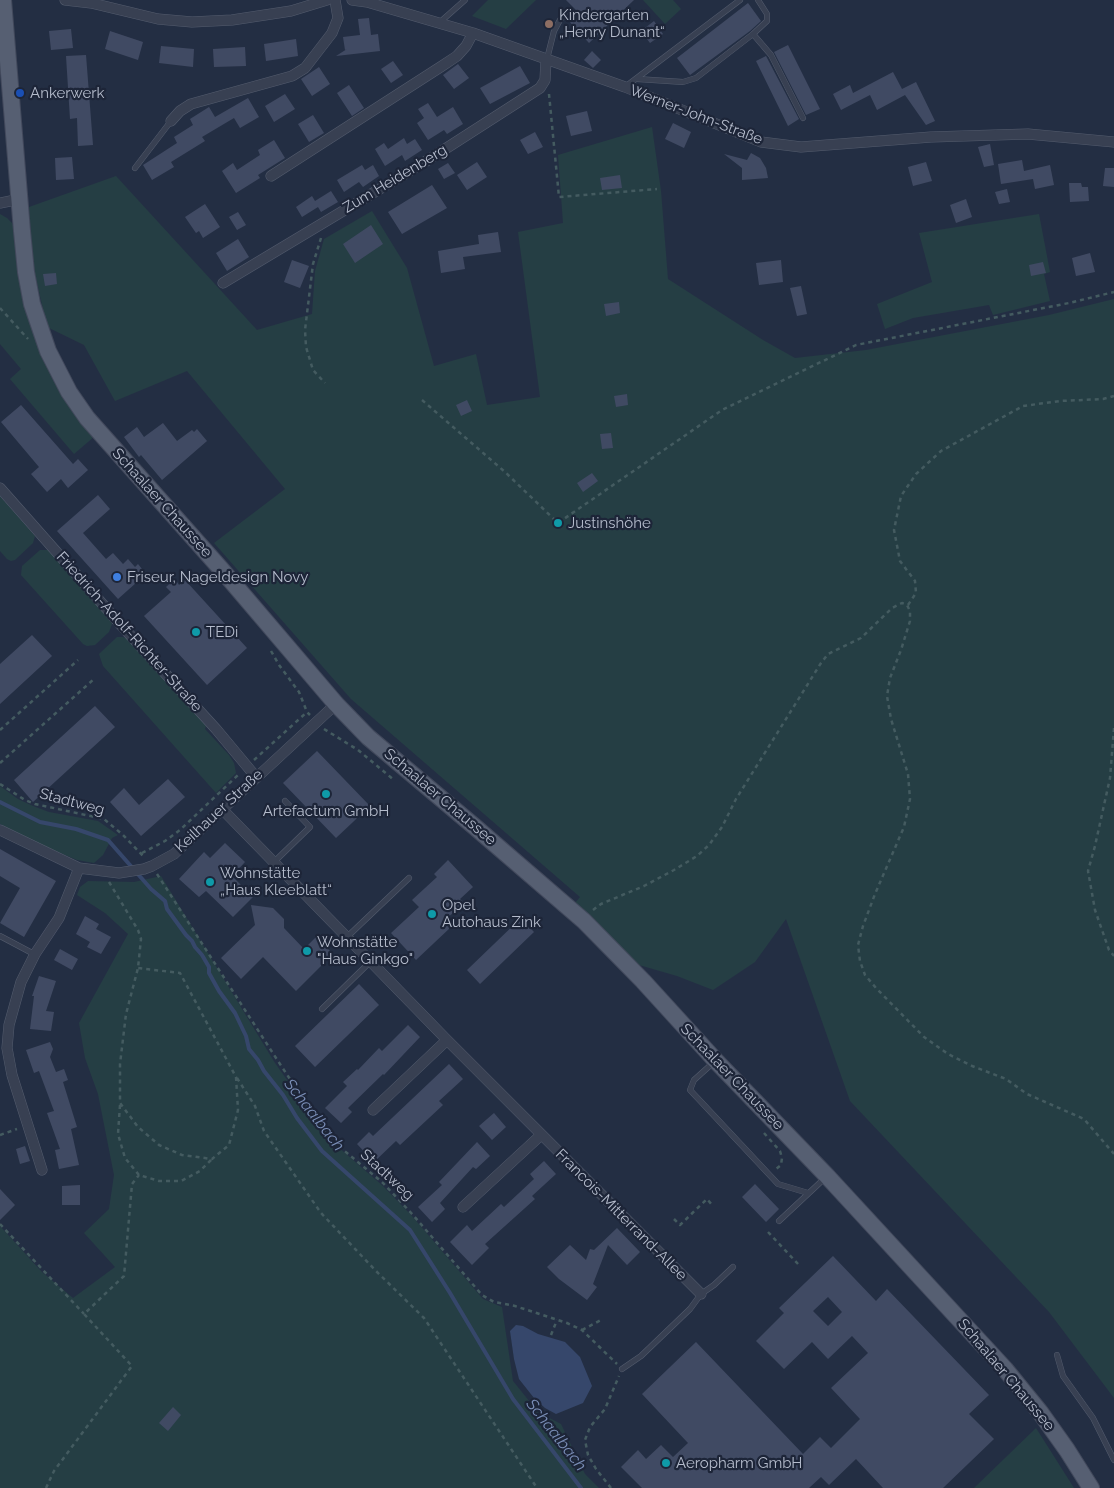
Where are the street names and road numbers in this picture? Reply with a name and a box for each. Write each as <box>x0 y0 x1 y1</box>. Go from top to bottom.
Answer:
street label: Werner-John-Straße <box>627 81 765 149</box>
street label: Zum Heidenberg <box>340 141 450 217</box>
street label: Schaalaer Chaussee <box>108 445 216 561</box>
street label: Friedrich-Adolf-Richter-Straße <box>52 548 206 716</box>
street label: Schaalaer Chaussee <box>380 745 500 849</box>
street label: Keilhauer Straße <box>171 766 267 856</box>
street label: Stadtweg <box>38 785 106 819</box>
street label: Schaalaer Chaussee <box>677 1020 787 1134</box>
street label: Stadtweg <box>357 1146 417 1204</box>
street label: Francois-Mitterrand-Allee <box>552 1146 690 1284</box>
street label: Schaalaer Chaussee <box>954 1315 1058 1435</box>

